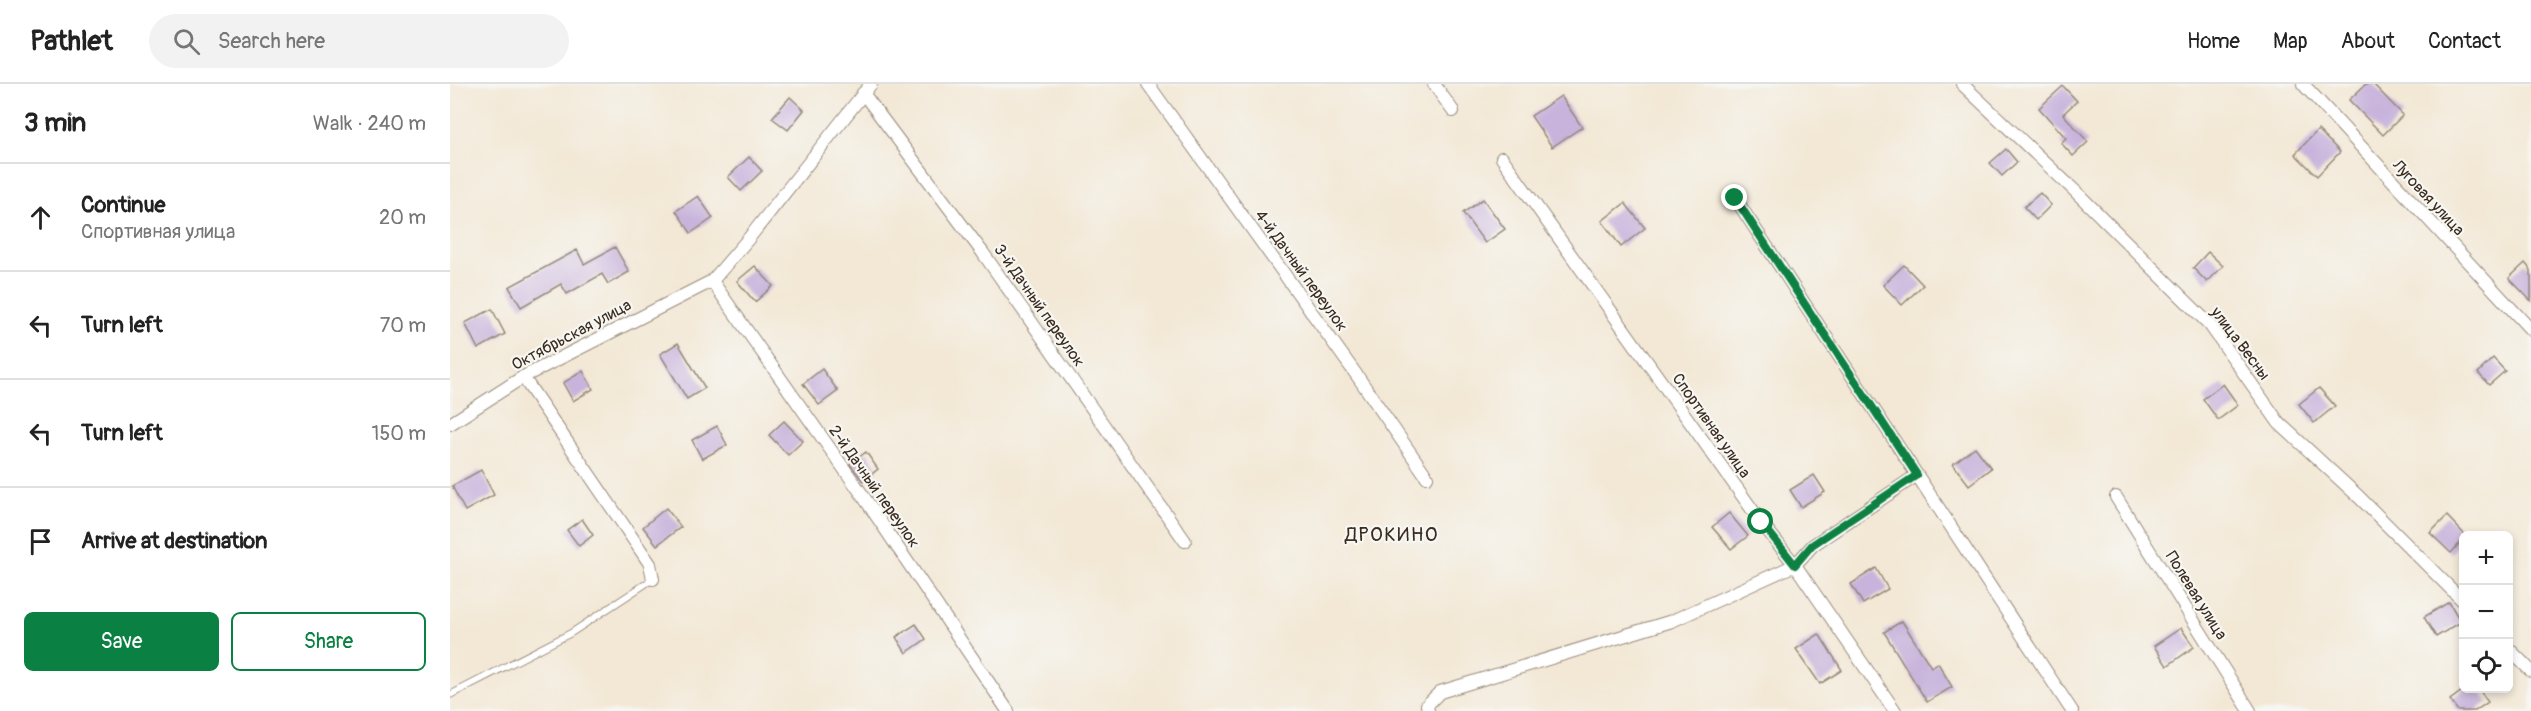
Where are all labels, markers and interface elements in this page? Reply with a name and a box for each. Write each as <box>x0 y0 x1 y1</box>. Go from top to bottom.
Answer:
search box <box>149 14 569 68</box>
text: Pathlet <box>30 24 113 59</box>
icon: search <box>170 25 203 58</box>
text: Search here <box>218 27 325 55</box>
text: Home <box>2187 28 2240 55</box>
text: Map <box>2273 28 2308 55</box>
text: About <box>2341 28 2395 55</box>
text: Contact <box>2428 28 2501 55</box>
text: 3 min <box>24 107 86 139</box>
text: Walk · 240 m <box>313 111 426 136</box>
street label: Луговая улица <box>2387 155 2469 240</box>
route end <box>1721 184 1747 210</box>
text: Continue <box>81 191 165 219</box>
icon: ahead <box>24 201 57 234</box>
text: 20 m <box>379 205 426 230</box>
street label: 4-й Дачный переулок <box>1250 206 1352 335</box>
text: Спортивная улица <box>81 219 235 244</box>
street label: 3-й Дачный переулок <box>989 240 1089 371</box>
street label: Октябрьская улица <box>508 295 635 375</box>
street label: улица Весны <box>2206 302 2274 384</box>
icon: left <box>24 309 57 342</box>
text: Turn left <box>81 311 163 339</box>
text: 70 m <box>380 313 426 338</box>
street label: Спортивная улица <box>1668 369 1755 482</box>
icon: left <box>24 417 57 450</box>
text: Turn left <box>81 419 163 447</box>
text: 150 m <box>372 421 426 446</box>
street label: 2-й Дачный переулок <box>824 421 924 552</box>
route start <box>1747 508 1773 534</box>
district label: ДРОКИНО <box>1344 522 1439 547</box>
icon: arrive <box>24 525 57 558</box>
text: Arrive at destination <box>81 527 267 555</box>
map controls <box>2459 531 2513 693</box>
button: + <box>2459 531 2513 585</box>
street label: Полевая улица <box>2161 548 2231 644</box>
button: − <box>2459 585 2513 639</box>
button: Save <box>24 612 219 671</box>
button: Share <box>231 612 426 671</box>
button: locate <box>2459 639 2513 693</box>

